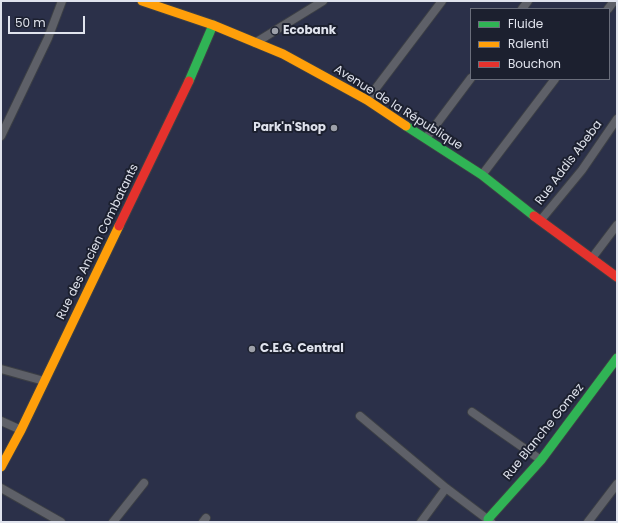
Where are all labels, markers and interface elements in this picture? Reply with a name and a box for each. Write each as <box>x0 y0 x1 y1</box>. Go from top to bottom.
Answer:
scale bar <box>10 8 87 34</box>
legend <box>470 8 610 80</box>
text: 50 m <box>15 14 46 31</box>
text: Fluide <box>508 15 543 32</box>
place label: Ecobank <box>283 24 336 38</box>
marker: Ecobank <box>270 26 280 36</box>
text: Ralenti <box>508 35 549 52</box>
text: Bouchon <box>508 55 561 72</box>
street label: Avenue de la République <box>331 62 465 154</box>
street label: Rue Addis Abeba <box>532 118 606 208</box>
place label: Park'n'Shop <box>253 121 326 135</box>
marker: Park'n'Shop <box>329 123 339 133</box>
street label: Rue des Ancien Combatants <box>54 162 142 322</box>
place label: C.E.G. Central <box>260 342 344 356</box>
marker: C.E.G. Central <box>247 344 257 354</box>
street label: Rue Blanche Gomez <box>501 381 587 483</box>

